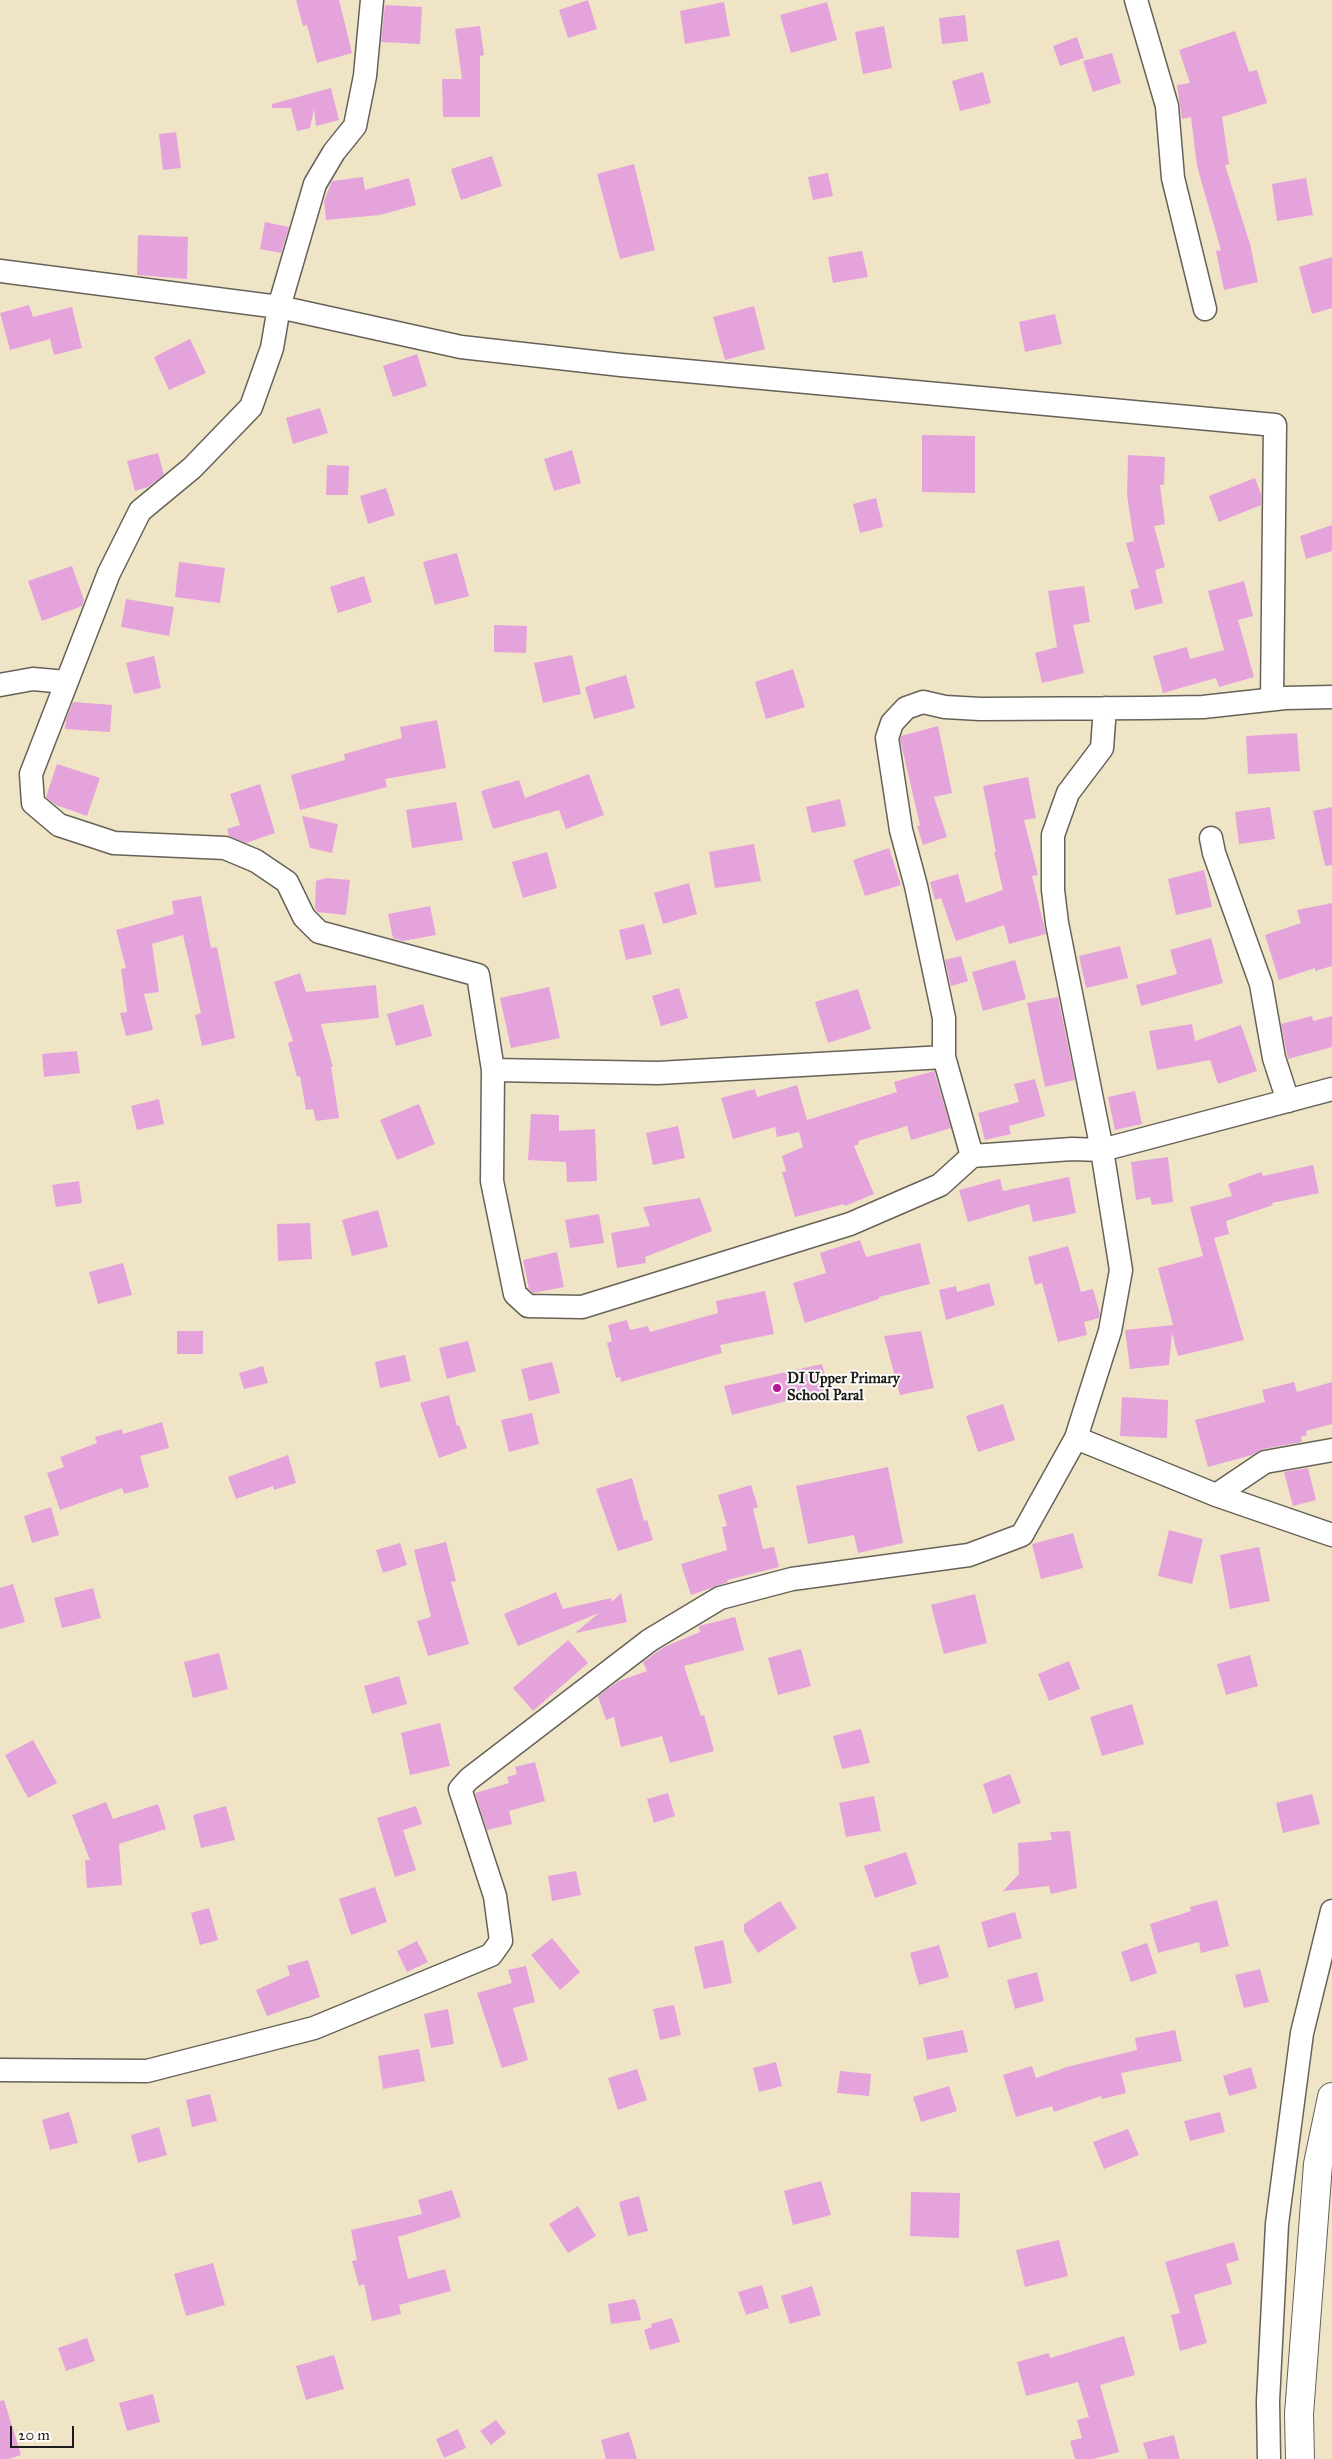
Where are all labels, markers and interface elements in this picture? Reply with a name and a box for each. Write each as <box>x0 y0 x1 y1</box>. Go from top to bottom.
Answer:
place label: DI Upper Primary School Paral <box>787 1370 900 1405</box>
marker: DI Upper Primary School Paral <box>771 1382 783 1394</box>
scale bar <box>12 2416 76 2448</box>
text: 20 m <box>18 2426 50 2444</box>

